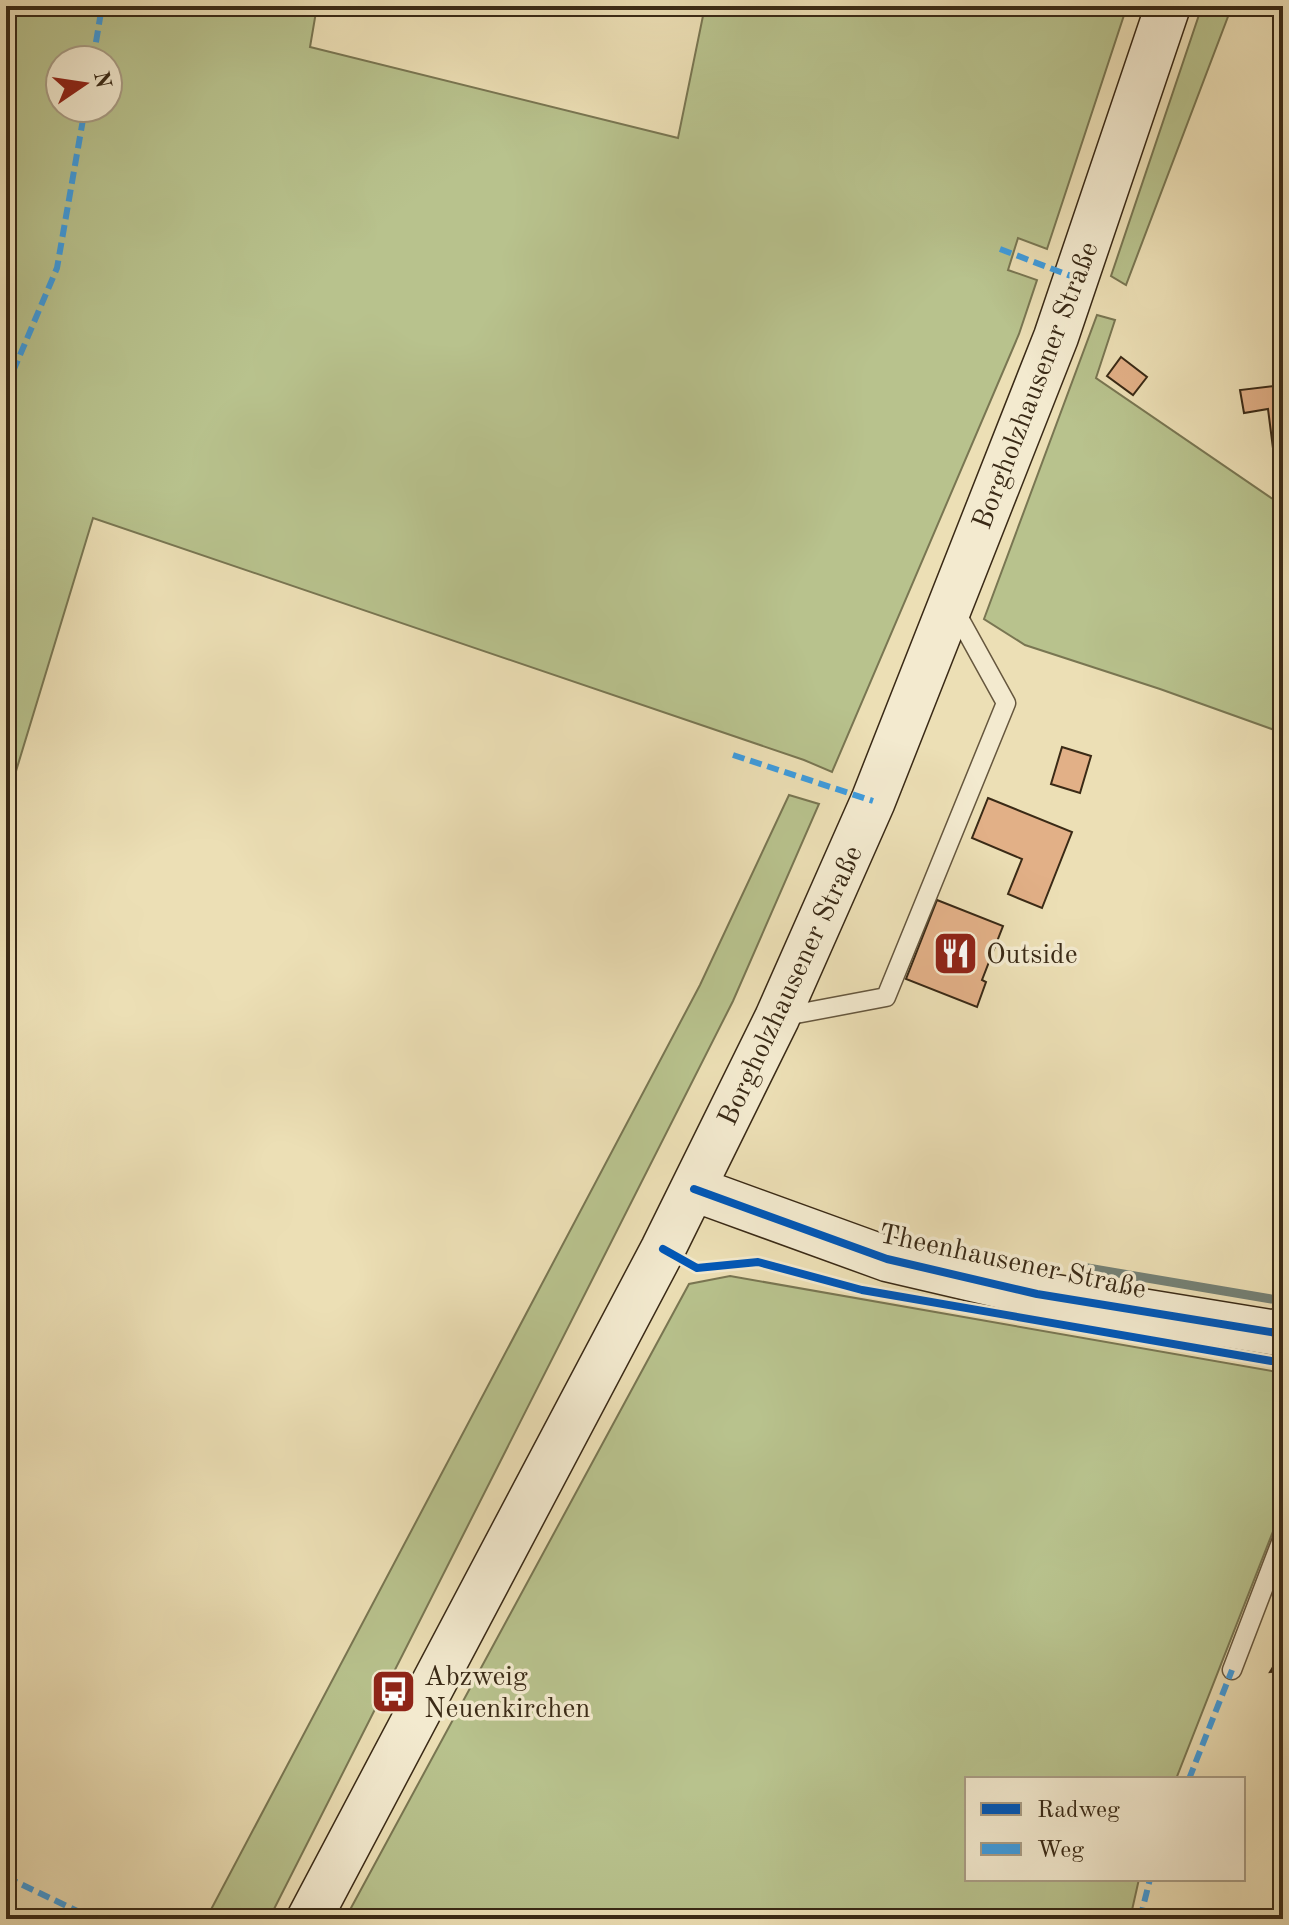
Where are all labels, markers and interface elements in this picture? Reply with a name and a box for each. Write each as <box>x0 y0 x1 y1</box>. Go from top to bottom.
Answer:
north arrow <box>44 44 124 124</box>
text: N <box>89 69 114 91</box>
street label: Borgholzhausener Straße <box>969 239 1105 534</box>
street label: Borgholzhausener Straße <box>715 842 869 1131</box>
restaurant icon: Outside <box>931 929 979 977</box>
place label: Outside <box>986 942 1078 970</box>
street label: Theenhausener Straße <box>876 1221 1149 1305</box>
place label: Abzweig Neuenkirchen <box>424 1664 590 1724</box>
bus stop icon: Abzweig Neuenkirchen <box>369 1667 417 1715</box>
legend <box>965 1777 1245 1881</box>
text: Radweg <box>1037 1799 1120 1823</box>
text: Weg <box>1037 1839 1084 1863</box>

